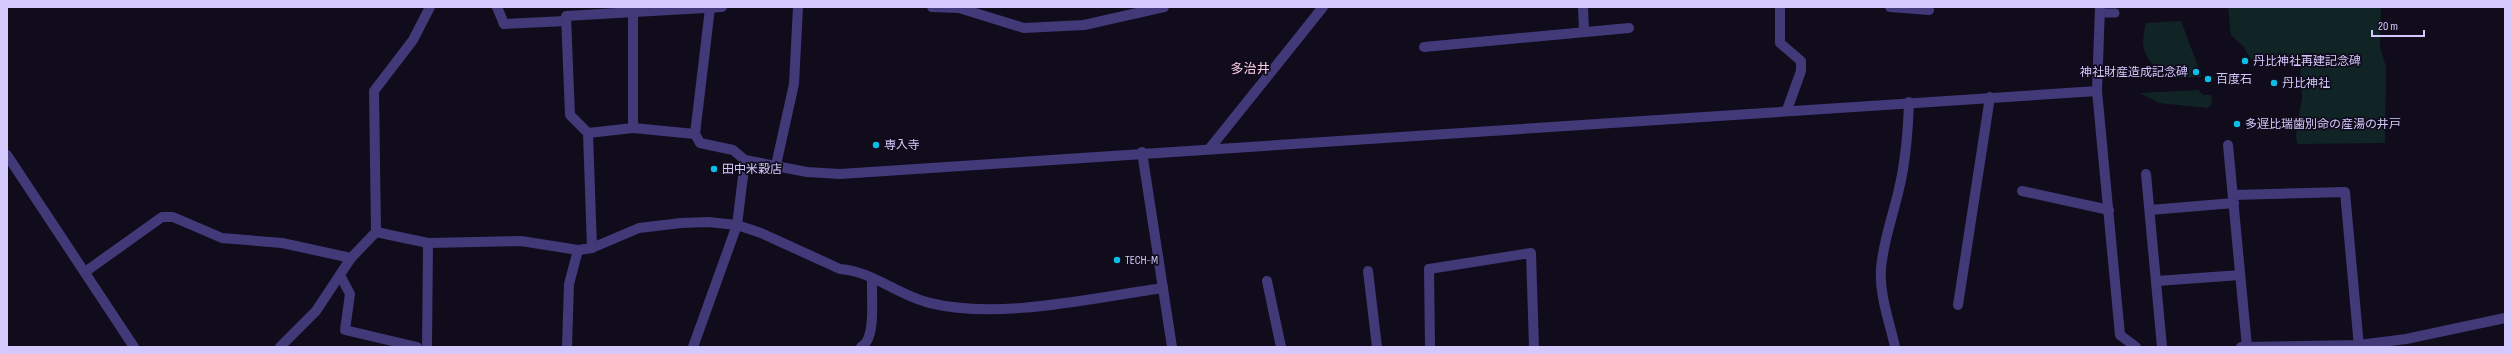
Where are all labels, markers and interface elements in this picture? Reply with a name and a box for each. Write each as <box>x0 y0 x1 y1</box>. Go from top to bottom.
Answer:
scale bar <box>2372 12 2424 38</box>
text: 20 m <box>2378 19 2398 34</box>
place label: 丹比神社再建記念碑 <box>2253 54 2361 69</box>
marker: 丹比神社再建記念碑 <box>2240 56 2250 66</box>
district label: 多治井 <box>1230 61 1270 77</box>
place label: 神社財産造成記念碑 <box>2080 65 2188 80</box>
marker: 神社財産造成記念碑 <box>2191 67 2201 77</box>
place label: 百度石 <box>2216 72 2252 87</box>
marker: 百度石 <box>2203 74 2213 84</box>
place label: 丹比神社 <box>2282 76 2330 91</box>
marker: 丹比神社 <box>2269 78 2279 88</box>
place label: 多遅比瑞歯別命の産湯の井戸 <box>2245 117 2401 132</box>
marker: 多遅比瑞歯別命の産湯の井戸 <box>2232 119 2242 129</box>
place label: 専入寺 <box>884 138 920 153</box>
marker: 専入寺 <box>871 140 881 150</box>
place label: 田中米穀店 <box>722 162 782 177</box>
marker: 田中米穀店 <box>709 164 719 174</box>
place label: TECH-M <box>1125 253 1158 268</box>
marker: TECH-M <box>1112 255 1122 265</box>

